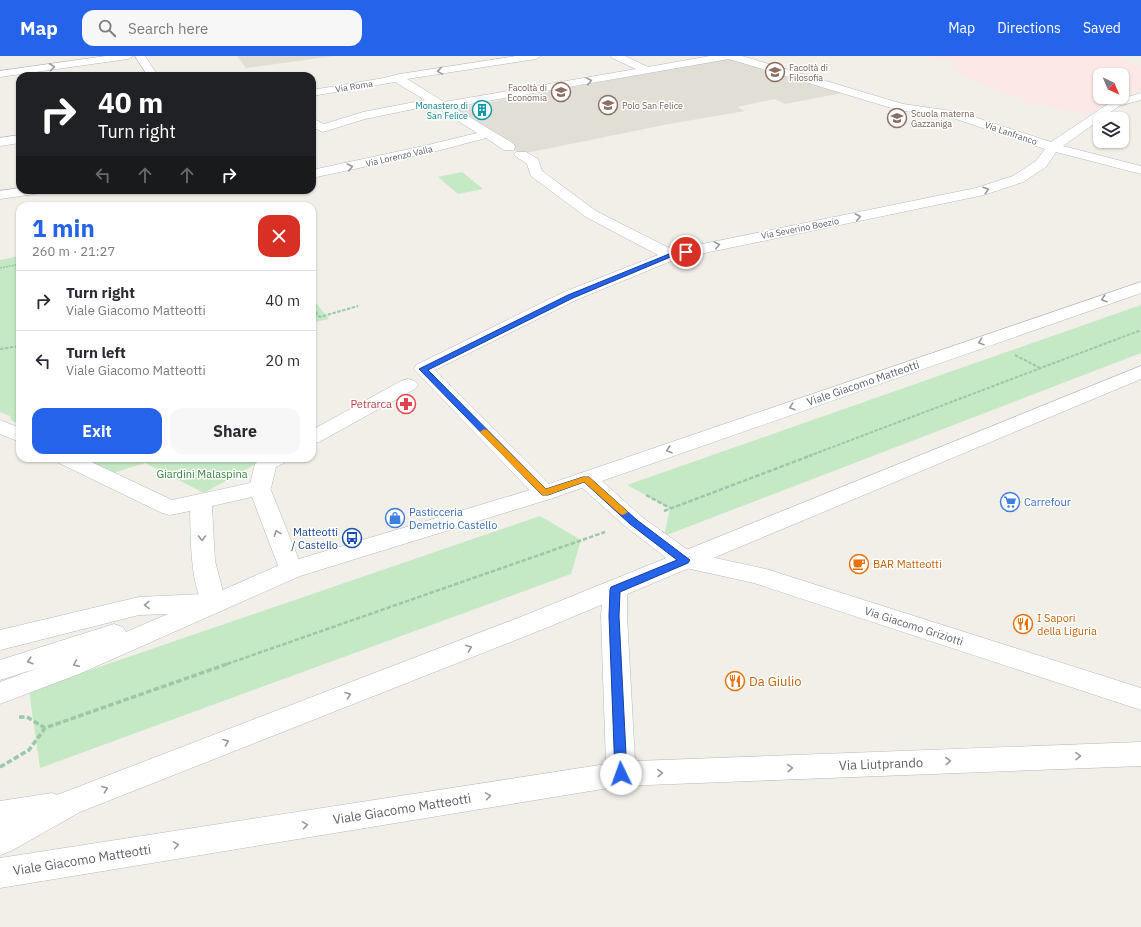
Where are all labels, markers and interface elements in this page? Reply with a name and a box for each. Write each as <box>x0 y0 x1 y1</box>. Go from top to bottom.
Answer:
search box <box>82 10 362 46</box>
text: Map <box>20 16 58 40</box>
icon: search <box>96 17 118 39</box>
text: Search here <box>128 19 208 38</box>
text: Map <box>948 19 975 37</box>
text: Directions <box>997 19 1061 37</box>
text: Saved <box>1083 19 1121 37</box>
school or university icon: Facoltà di Filosofia <box>764 61 786 83</box>
place label: Facoltà di Filosofia <box>789 62 828 83</box>
one-way arrow <box>49 63 56 72</box>
one-way arrow <box>437 66 443 75</box>
north arrow <box>1093 68 1129 104</box>
map controls <box>1093 68 1129 148</box>
one-way arrow <box>586 77 592 85</box>
street label: Via Roma <box>334 78 374 94</box>
school or university icon: Facoltà di Economia <box>550 81 572 103</box>
place label: Facoltà di Economia <box>507 82 547 103</box>
text: 40 m <box>98 84 163 121</box>
icon: right <box>32 88 84 140</box>
school or university icon: Polo San Felice <box>597 94 619 116</box>
building icon: Monastero di San Felice <box>471 99 493 121</box>
place label: Monastero di San Felice <box>415 100 468 121</box>
place label: Polo San Felice <box>622 100 683 111</box>
school or university icon: Scuola materna Gazzaniga <box>886 107 908 129</box>
place label: Scuola materna Gazzaniga <box>911 108 974 129</box>
button: layers <box>1093 112 1129 148</box>
street label: Via Lanfranco <box>983 119 1039 147</box>
text: Turn right <box>98 120 176 143</box>
street label: Via Lorenzo Valla <box>364 143 434 169</box>
one-way arrow <box>347 163 353 171</box>
icon: left <box>92 164 114 186</box>
icon: ahead <box>134 164 156 186</box>
icon: ahead <box>176 164 198 186</box>
icon: right <box>218 164 240 186</box>
one-way arrow <box>982 186 989 195</box>
text: 1 min <box>32 212 95 244</box>
one-way arrow <box>855 213 862 221</box>
button: close <box>258 215 300 257</box>
street label: Via Severino Boezio <box>760 215 840 241</box>
pin <box>669 235 703 269</box>
icon: arrive <box>675 241 697 263</box>
one-way arrow <box>714 242 720 250</box>
text: 260 m · 21:27 <box>32 243 115 260</box>
text: Turn right <box>66 283 135 302</box>
icon: right <box>32 290 54 312</box>
text: 40 m <box>265 291 300 310</box>
one-way arrow <box>1101 295 1108 303</box>
text: Viale Giacomo Matteotti <box>66 302 206 319</box>
one-way arrow <box>978 337 985 346</box>
text: Turn left <box>66 343 126 362</box>
icon: left <box>32 350 54 372</box>
text: 20 m <box>265 351 300 370</box>
street label: Viale Giacomo Matteotti <box>805 357 921 409</box>
text: Viale Giacomo Matteotti <box>66 362 206 379</box>
pharmacy icon: Petrarca <box>395 393 417 415</box>
place label: Petrarca <box>350 397 392 411</box>
one-way arrow <box>789 403 796 411</box>
button: Exit <box>32 408 162 454</box>
button: Share <box>170 408 300 454</box>
one-way arrow <box>666 445 673 453</box>
park label: Giardini Malaspina <box>156 467 248 481</box>
supermarket icon: Carrefour <box>999 491 1021 513</box>
place label: Carrefour <box>1024 495 1071 509</box>
place label: Pasticceria Demetrio Castello <box>409 505 497 532</box>
shop icon: Pasticceria Demetrio Castello <box>384 507 406 529</box>
place label: Matteotti / Castello <box>291 525 338 552</box>
bus stop icon: Matteotti / Castello <box>341 527 363 549</box>
one-way arrow <box>273 530 281 537</box>
one-way arrow <box>198 535 206 541</box>
cafe icon: BAR Matteotti <box>848 553 870 575</box>
place label: BAR Matteotti <box>873 557 942 571</box>
one-way arrow <box>144 601 150 610</box>
street label: Via Giacomo Griziotti <box>863 603 965 649</box>
place label: I Sapori della Liguria <box>1037 611 1097 638</box>
restaurant icon: I Sapori della Liguria <box>1012 613 1034 635</box>
one-way arrow <box>464 645 472 653</box>
one-way arrow <box>27 656 34 665</box>
one-way arrow <box>73 660 80 668</box>
restaurant icon: Da Giulio <box>724 670 746 692</box>
place label: Da Giulio <box>749 673 801 690</box>
one-way arrow <box>344 692 351 700</box>
one-way arrow <box>223 739 230 747</box>
one-way arrow <box>1075 752 1081 760</box>
position arrow <box>600 753 642 795</box>
street label: Via Liutprando <box>839 754 923 774</box>
one-way arrow <box>945 757 951 766</box>
one-way arrow <box>787 763 793 772</box>
one-way arrow <box>657 769 663 777</box>
one-way arrow <box>102 786 109 794</box>
street label: Viale Giacomo Matteotti <box>332 790 472 828</box>
one-way arrow <box>485 792 491 801</box>
one-way arrow <box>302 821 308 830</box>
street label: Viale Giacomo Matteotti <box>12 841 152 879</box>
one-way arrow <box>173 841 179 850</box>

